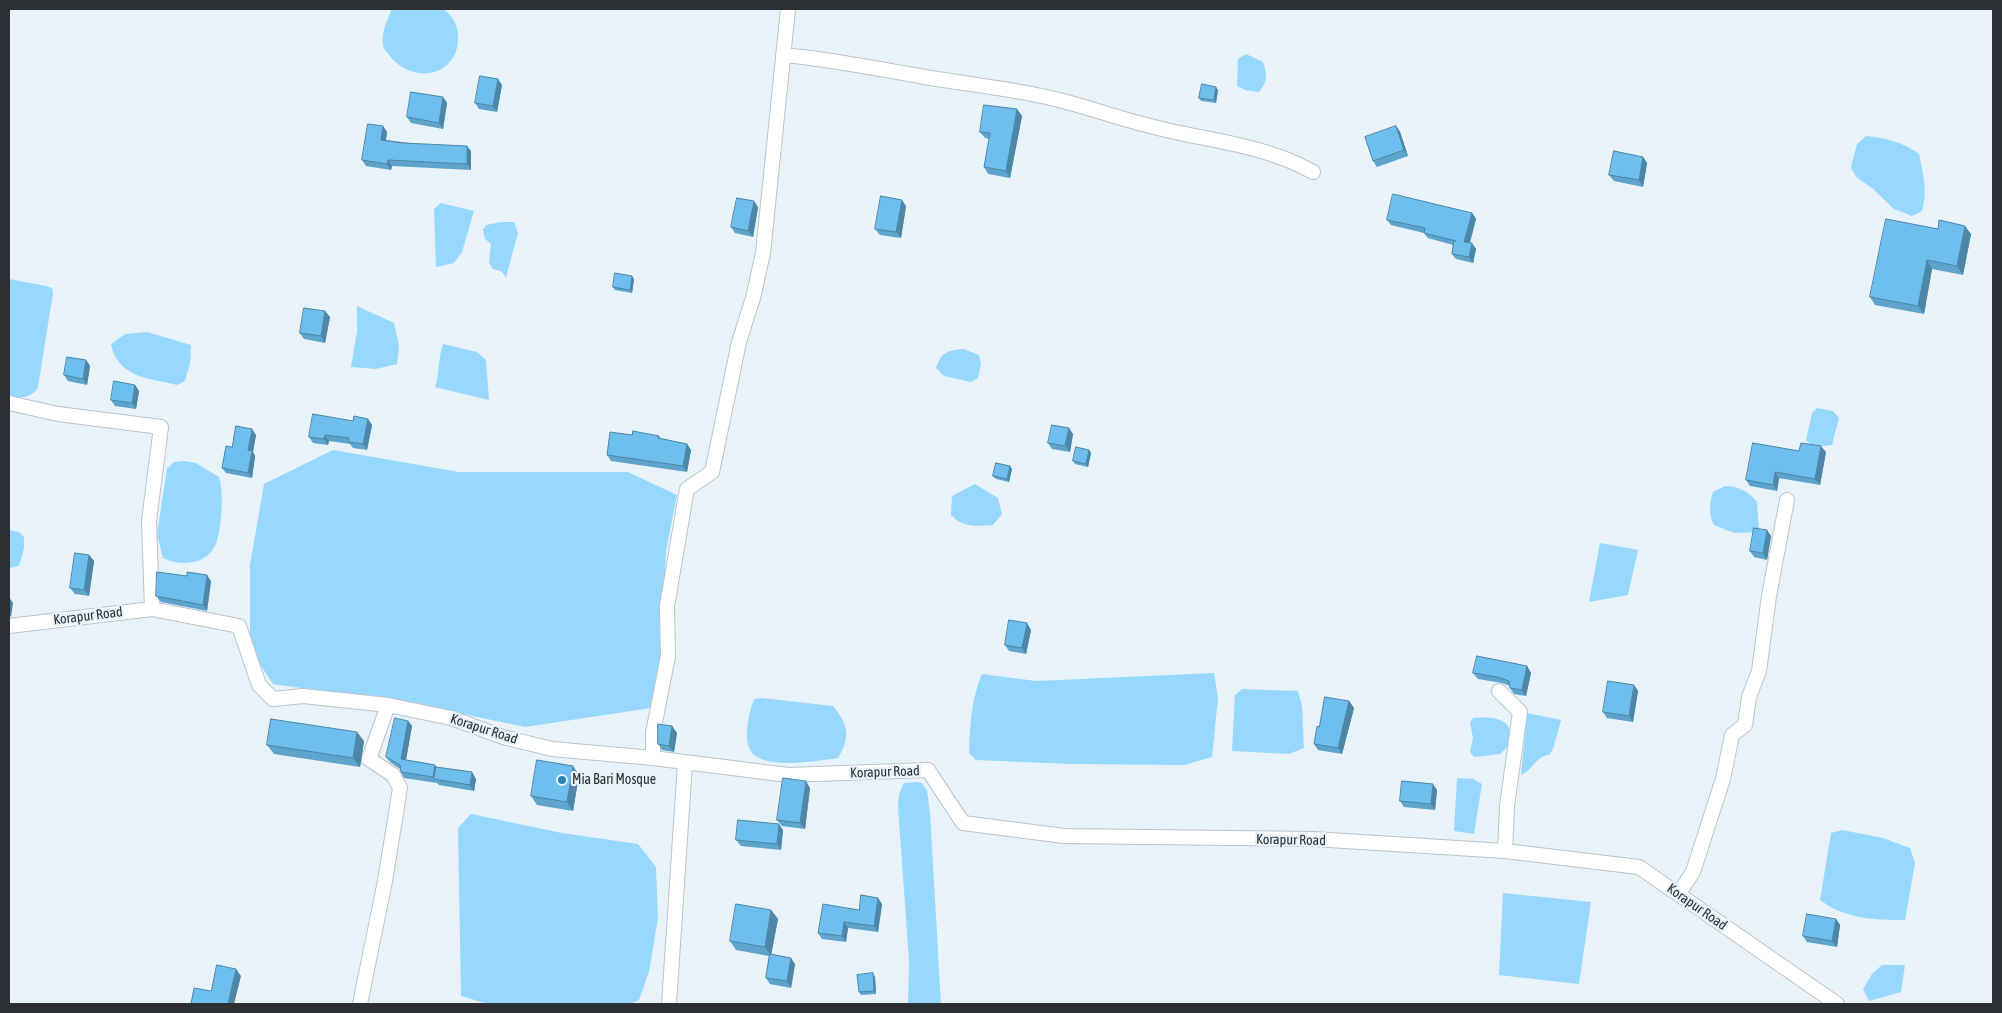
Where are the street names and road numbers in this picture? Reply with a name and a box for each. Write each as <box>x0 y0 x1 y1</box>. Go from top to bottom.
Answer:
street label: Korapur Road <box>52 603 124 629</box>
street label: Korapur Road <box>448 710 520 748</box>
street label: Korapur Road <box>850 762 920 782</box>
street label: Korapur Road <box>1256 831 1326 849</box>
street label: Korapur Road <box>1664 880 1730 934</box>

